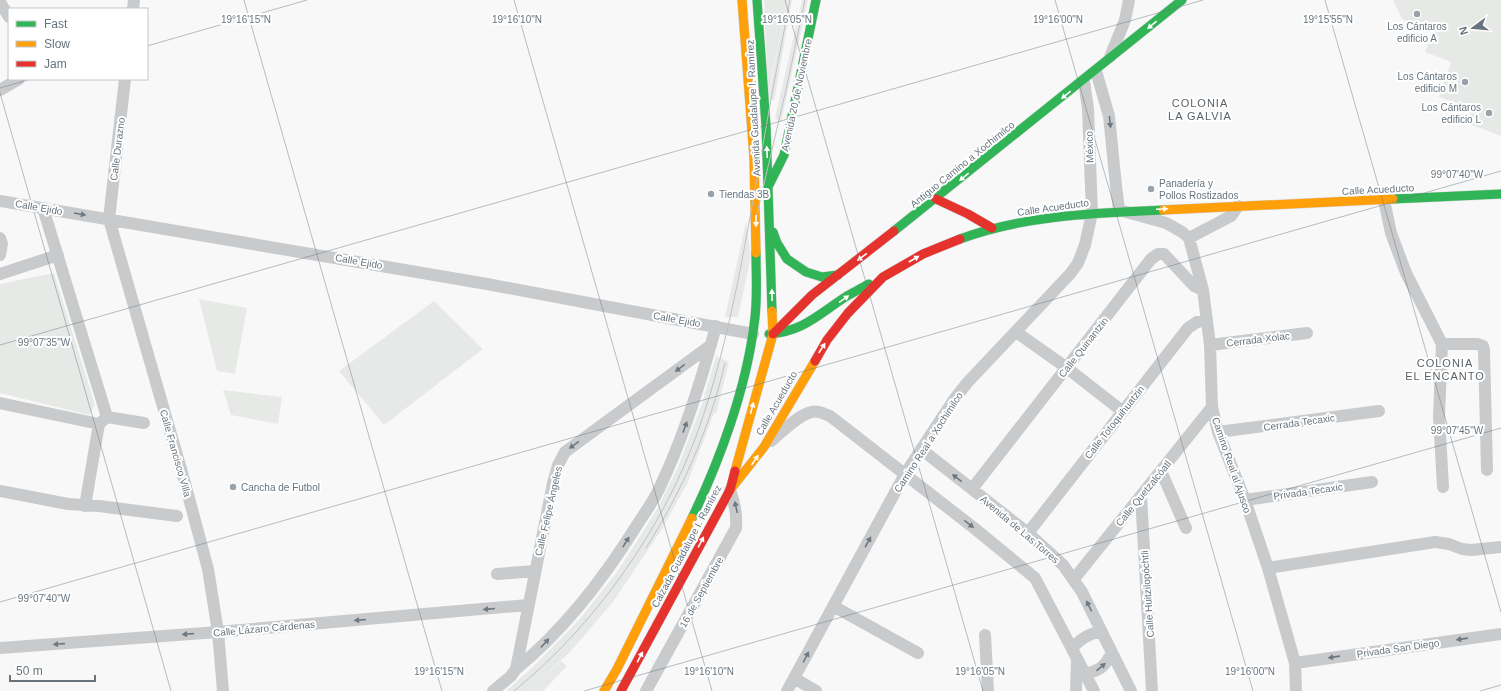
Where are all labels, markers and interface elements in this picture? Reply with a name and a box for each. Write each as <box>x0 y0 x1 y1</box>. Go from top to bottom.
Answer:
legend <box>8 8 148 80</box>
north arrow <box>1453 8 1493 48</box>
marker: Los Cántaros edificio A <box>1412 9 1422 19</box>
text: 19°16'15"N <box>221 14 271 25</box>
text: 19°16'10"N <box>492 14 542 25</box>
text: 19°16'05"N <box>762 14 812 25</box>
text: 19°16'00"N <box>1033 14 1083 25</box>
text: 19°15'55"N <box>1303 14 1353 25</box>
text: Fast <box>44 17 68 31</box>
one-way arrow <box>1147 20 1158 29</box>
place label: Los Cántaros edificio A <box>1387 21 1447 44</box>
text: N <box>1457 25 1470 36</box>
text: Slow <box>44 37 70 51</box>
street label: Avenida 20 de Noviembre <box>779 37 814 152</box>
street label: Avenida Guadalupe I. Ramírez <box>744 39 763 176</box>
text: Jam <box>44 57 67 71</box>
place label: Los Cántaros edificio M <box>1398 71 1457 94</box>
marker: Los Cántaros edificio M <box>1460 77 1470 87</box>
one-way arrow <box>1060 91 1071 100</box>
district label: COLONIA LA GALVIA <box>1168 97 1232 122</box>
place label: Los Cántaros edificio L <box>1422 102 1481 125</box>
marker: Los Cántaros edificio L <box>1484 108 1494 118</box>
one-way arrow <box>1106 116 1113 128</box>
street label: Calle Durazno <box>108 117 127 181</box>
street label: Antiguo Camino a Xochimilco <box>908 119 1017 210</box>
street label: México <box>1083 131 1096 163</box>
one-way arrow <box>764 145 770 158</box>
text: 99°07'40"W <box>1431 169 1484 180</box>
one-way arrow <box>959 172 970 181</box>
place label: Panadería y Pollos Rostizados <box>1159 178 1238 201</box>
street label: Calle Acueducto <box>1342 182 1415 197</box>
marker: Panadería y Pollos Rostizados <box>1146 184 1156 194</box>
marker: Tiendas 3B <box>706 189 716 199</box>
place label: Tiendas 3B <box>719 189 770 200</box>
street label: Calle Acueducto <box>1017 197 1090 218</box>
street label: Calle Ejido <box>14 198 64 217</box>
one-way arrow <box>1156 205 1168 212</box>
one-way arrow <box>74 211 86 217</box>
one-way arrow <box>753 215 759 228</box>
street label: Calle Ejido <box>334 252 384 271</box>
one-way arrow <box>857 253 867 261</box>
one-way arrow <box>908 256 920 263</box>
one-way arrow <box>768 289 775 301</box>
one-way arrow <box>838 295 849 303</box>
street label: Calle Ejido <box>652 310 702 329</box>
street label: Calle Quinantzin <box>1056 315 1110 380</box>
street label: Cerrada Xolac <box>1226 330 1290 349</box>
text: 99°07'35"W <box>18 337 71 348</box>
one-way arrow <box>818 343 826 354</box>
district label: COLONIA EL ENCANTO <box>1405 357 1485 382</box>
one-way arrow <box>674 364 685 373</box>
street label: Calle Acueducto <box>754 369 799 437</box>
street label: Calle Totoquihuatzin <box>1082 384 1146 461</box>
street label: Camino Real a Xochimilco <box>892 390 965 494</box>
one-way arrow <box>749 402 755 414</box>
street label: Calle Francisco Villa <box>158 408 193 499</box>
street label: Cerrada Tecaxic <box>1263 412 1336 433</box>
street label: Camino Real al Ajusco <box>1210 416 1253 515</box>
one-way arrow <box>683 420 689 432</box>
text: 99°07'45"W <box>1431 425 1484 436</box>
one-way arrow <box>569 440 580 449</box>
one-way arrow <box>751 454 759 465</box>
street label: Calle Quetzalcóatl <box>1114 458 1173 528</box>
street label: Calle Felipe Ángeles <box>532 465 564 557</box>
one-way arrow <box>952 473 963 482</box>
street label: Privada Tecaxic <box>1273 481 1343 502</box>
marker: Cancha de Futbol <box>228 482 238 492</box>
place label: Cancha de Futbol <box>241 482 320 493</box>
street label: Calzada Guadalupe I. Ramírez <box>649 483 724 609</box>
street label: Avenida de Las Torres <box>978 493 1061 565</box>
one-way arrow <box>732 501 738 514</box>
one-way arrow <box>964 519 975 528</box>
one-way arrow <box>623 536 630 548</box>
one-way arrow <box>698 536 705 548</box>
one-way arrow <box>864 537 871 548</box>
street label: Calle Huitzilopóchtli <box>1139 550 1156 638</box>
street label: 16 de Septiembre <box>677 555 726 629</box>
text: 99°07'40"W <box>18 593 71 604</box>
one-way arrow <box>1086 600 1092 612</box>
one-way arrow <box>483 605 495 612</box>
one-way arrow <box>354 616 366 623</box>
street label: Calle Lázaro Cárdenas <box>213 619 315 638</box>
one-way arrow <box>182 631 194 637</box>
one-way arrow <box>1456 636 1468 642</box>
street label: Privada San Diego <box>1356 637 1441 660</box>
one-way arrow <box>540 638 549 648</box>
one-way arrow <box>53 640 65 647</box>
one-way arrow <box>636 651 643 663</box>
one-way arrow <box>802 651 809 662</box>
one-way arrow <box>1328 654 1340 660</box>
scale bar <box>10 657 95 683</box>
one-way arrow <box>1096 662 1106 671</box>
text: 50 m <box>16 664 43 678</box>
text: 19°16'15"N <box>414 666 464 677</box>
text: 19°16'10"N <box>684 666 734 677</box>
text: 19°16'05"N <box>955 666 1005 677</box>
text: 19°16'00"N <box>1225 666 1275 677</box>

